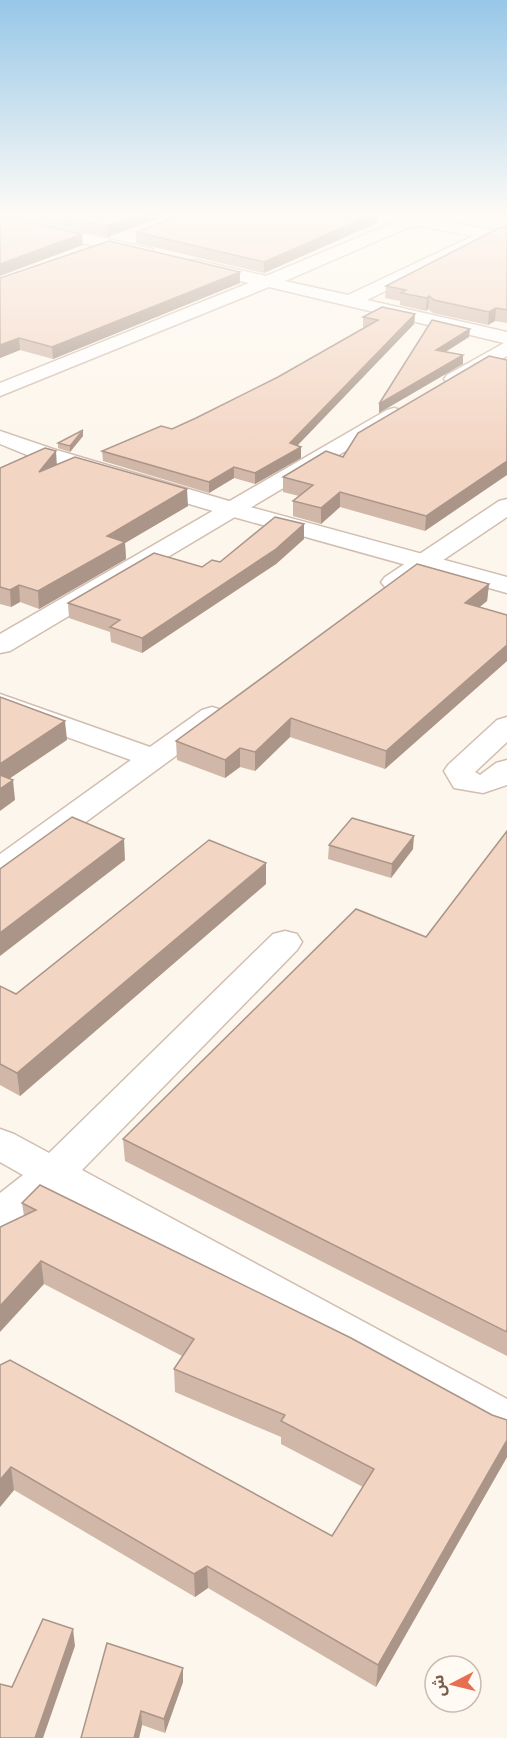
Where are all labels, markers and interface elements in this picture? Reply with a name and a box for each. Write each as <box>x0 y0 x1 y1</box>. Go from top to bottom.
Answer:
north arrow <box>423 1654 483 1714</box>
text: ش <box>426 1673 451 1698</box>

